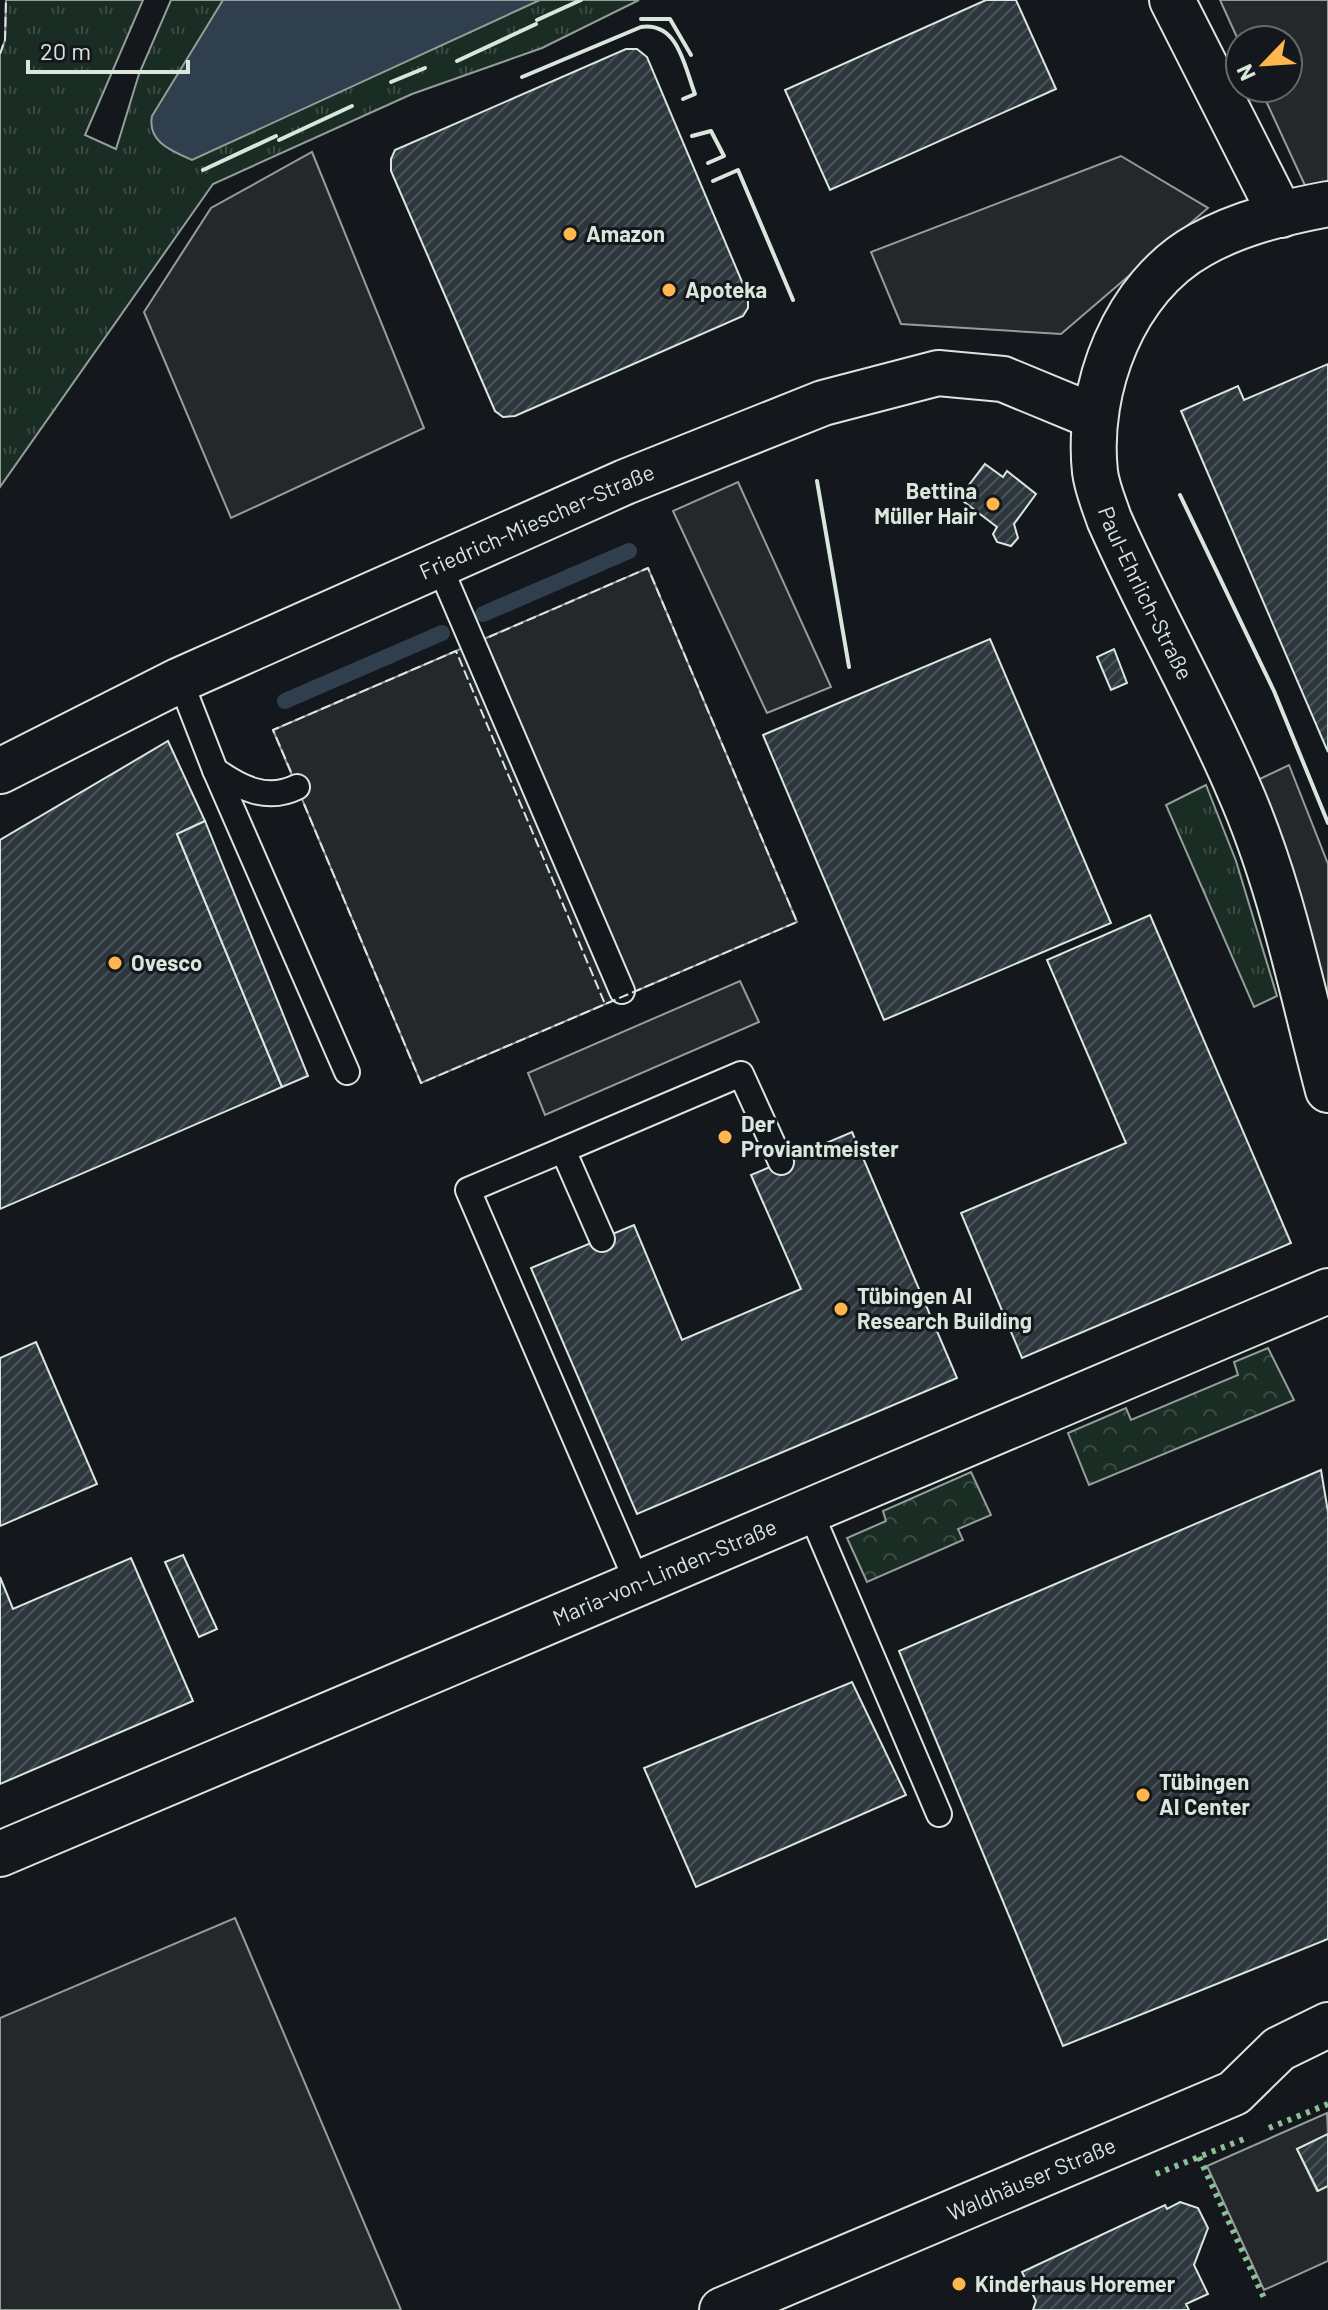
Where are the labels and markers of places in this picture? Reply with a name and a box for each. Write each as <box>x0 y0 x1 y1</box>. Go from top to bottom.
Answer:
place label: Amazon <box>586 220 665 246</box>
marker: Amazon <box>561 225 579 243</box>
place label: Apoteka <box>685 276 767 302</box>
marker: Apoteka <box>660 281 678 299</box>
place label: Bettina Müller Hair <box>874 477 978 528</box>
marker: Bettina Müller Hair <box>984 495 1002 513</box>
place label: Ovesco <box>131 949 202 975</box>
marker: Ovesco <box>106 954 124 972</box>
place label: Der Proviantmeister <box>741 1110 899 1161</box>
marker: Der Proviantmeister <box>716 1128 734 1146</box>
place label: Tübingen AI Research Building <box>857 1282 1032 1333</box>
marker: Tübingen AI Research Building <box>832 1300 850 1318</box>
place label: Tübingen AI Center <box>1159 1768 1251 1819</box>
marker: Tübingen AI Center <box>1134 1786 1152 1804</box>
place label: Kinderhaus Horemer <box>975 2270 1176 2296</box>
marker: Kinderhaus Horemer <box>950 2275 968 2293</box>

